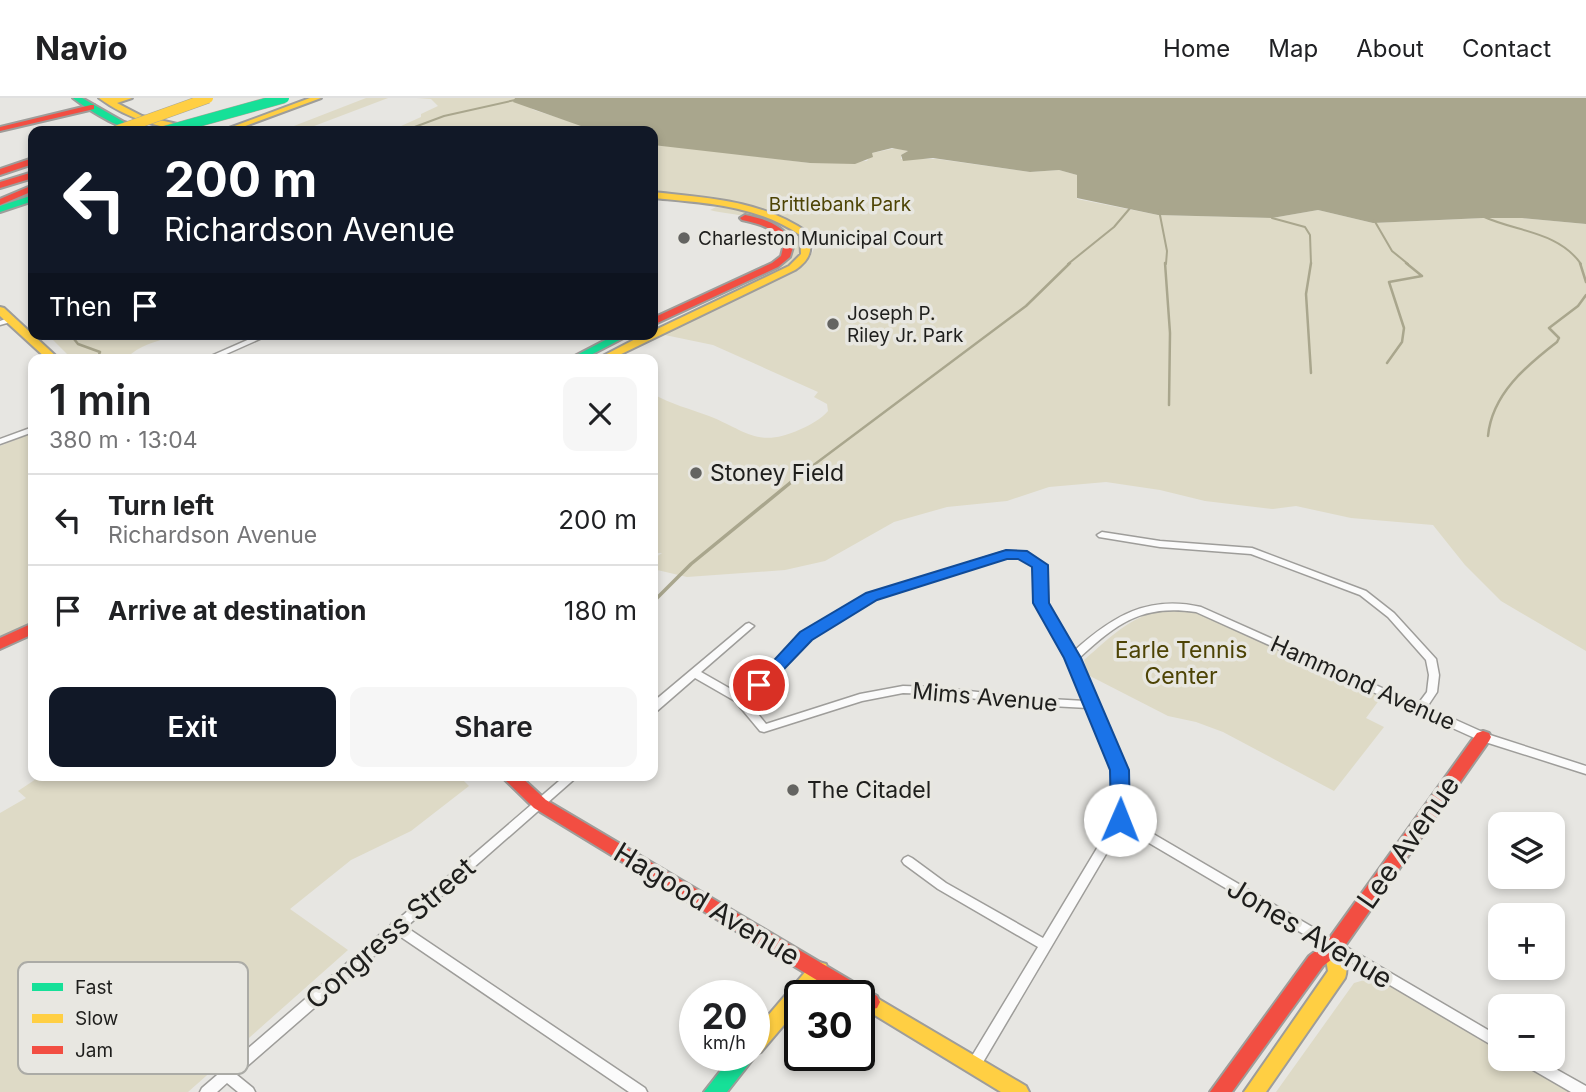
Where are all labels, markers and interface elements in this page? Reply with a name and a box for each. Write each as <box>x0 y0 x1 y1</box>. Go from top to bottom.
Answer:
text: Navio <box>35 28 128 68</box>
text: Home <box>1163 34 1230 63</box>
text: Map <box>1268 34 1318 63</box>
text: About <box>1356 34 1424 63</box>
text: Contact <box>1462 34 1551 63</box>
text: 200 m <box>164 150 317 209</box>
icon: left <box>49 154 140 245</box>
park label: Brittlebank Park <box>769 193 912 216</box>
text: Richardson Avenue <box>164 210 455 249</box>
place label: Charleston Municipal Court <box>698 227 943 250</box>
marker: Charleston Municipal Court <box>676 230 692 246</box>
icon: arrive <box>126 287 164 325</box>
text: Then <box>49 291 112 322</box>
place label: Joseph P. Riley Jr. Park <box>847 302 964 347</box>
marker: Joseph P. Riley Jr. Park <box>825 316 841 332</box>
text: 1 min <box>49 374 152 425</box>
button: close <box>563 377 637 451</box>
text: 380 m · 13:04 <box>49 426 198 454</box>
place label: Stoney Field <box>710 459 844 487</box>
marker: Stoney Field <box>688 465 704 481</box>
text: Turn left <box>108 490 214 521</box>
icon: left <box>49 501 87 539</box>
text: 200 m <box>558 504 637 535</box>
text: Richardson Avenue <box>108 521 317 549</box>
icon: arrive <box>49 592 87 630</box>
text: Arrive at destination <box>108 595 367 626</box>
text: 180 m <box>564 595 637 626</box>
street label: Hammond Avenue <box>1266 630 1460 736</box>
park label: Earle Tennis Center <box>1115 636 1247 690</box>
pin <box>729 655 789 715</box>
icon: arrive <box>740 666 778 704</box>
street label: Mims Avenue <box>911 677 1059 717</box>
button: Exit <box>49 687 336 767</box>
button: Share <box>350 687 637 767</box>
street label: Lee Avenue <box>1350 769 1466 915</box>
place label: The Citadel <box>807 776 931 804</box>
marker: The Citadel <box>785 782 801 798</box>
position arrow <box>1083 783 1157 857</box>
map controls <box>1488 812 1565 1071</box>
button: layers <box>1488 812 1565 889</box>
street label: Hagood Avenue <box>608 835 806 973</box>
street label: Congress Street <box>298 850 482 1016</box>
street label: Jones Avenue <box>1221 870 1399 996</box>
button: + <box>1488 903 1565 980</box>
legend <box>18 962 248 1074</box>
text: Fast <box>75 976 113 999</box>
speed limit sign: 30 <box>784 980 875 1071</box>
button: − <box>1488 994 1565 1071</box>
text: 20 <box>702 995 747 1037</box>
text: Slow <box>75 1007 118 1030</box>
text: km/h <box>703 1032 746 1053</box>
text: Jam <box>75 1039 113 1062</box>

